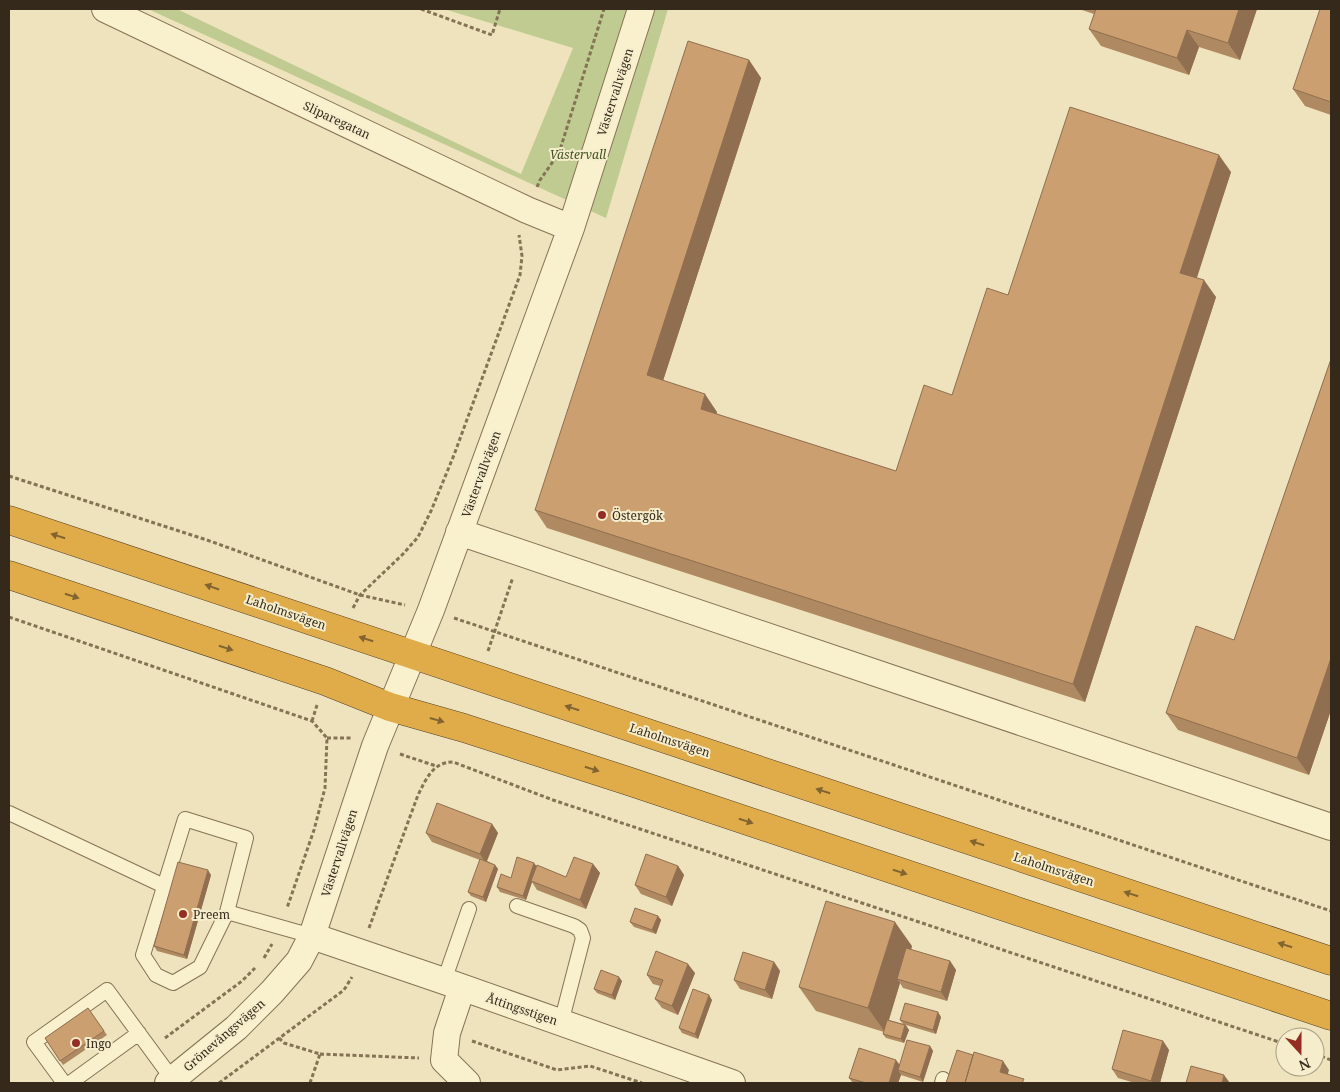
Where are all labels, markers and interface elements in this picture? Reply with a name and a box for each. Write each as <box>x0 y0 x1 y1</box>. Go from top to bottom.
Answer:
street label: Västervallvägen <box>593 46 637 138</box>
street label: Sliparegatan <box>301 97 374 143</box>
park label: Västervall <box>550 146 607 163</box>
street label: Västervallvägen <box>457 428 505 520</box>
place label: Östergök <box>612 507 664 524</box>
marker: Östergök <box>596 509 608 521</box>
one-way arrow <box>50 531 65 539</box>
one-way arrow <box>204 583 219 591</box>
street label: Laholmsvägen <box>244 590 329 634</box>
one-way arrow <box>64 593 79 600</box>
one-way arrow <box>358 635 373 643</box>
one-way arrow <box>218 644 233 652</box>
one-way arrow <box>564 703 579 711</box>
one-way arrow <box>430 716 445 724</box>
street label: Laholmsvägen <box>628 719 713 761</box>
one-way arrow <box>585 766 600 774</box>
one-way arrow <box>815 787 830 795</box>
street label: Västervallvägen <box>317 807 361 899</box>
one-way arrow <box>739 817 754 825</box>
one-way arrow <box>969 838 984 846</box>
street label: Laholmsvägen <box>1012 848 1097 890</box>
one-way arrow <box>893 869 908 876</box>
one-way arrow <box>1123 890 1138 898</box>
place label: Preem <box>193 906 230 923</box>
marker: Preem <box>177 908 189 920</box>
one-way arrow <box>1277 941 1292 949</box>
street label: Åttingsstigen <box>484 989 560 1029</box>
street label: Grönevångsvägen <box>180 995 269 1075</box>
north arrow <box>1275 1027 1325 1077</box>
place label: Ingo <box>86 1035 112 1052</box>
marker: Ingo <box>70 1037 82 1049</box>
text: N <box>1296 1054 1313 1075</box>

